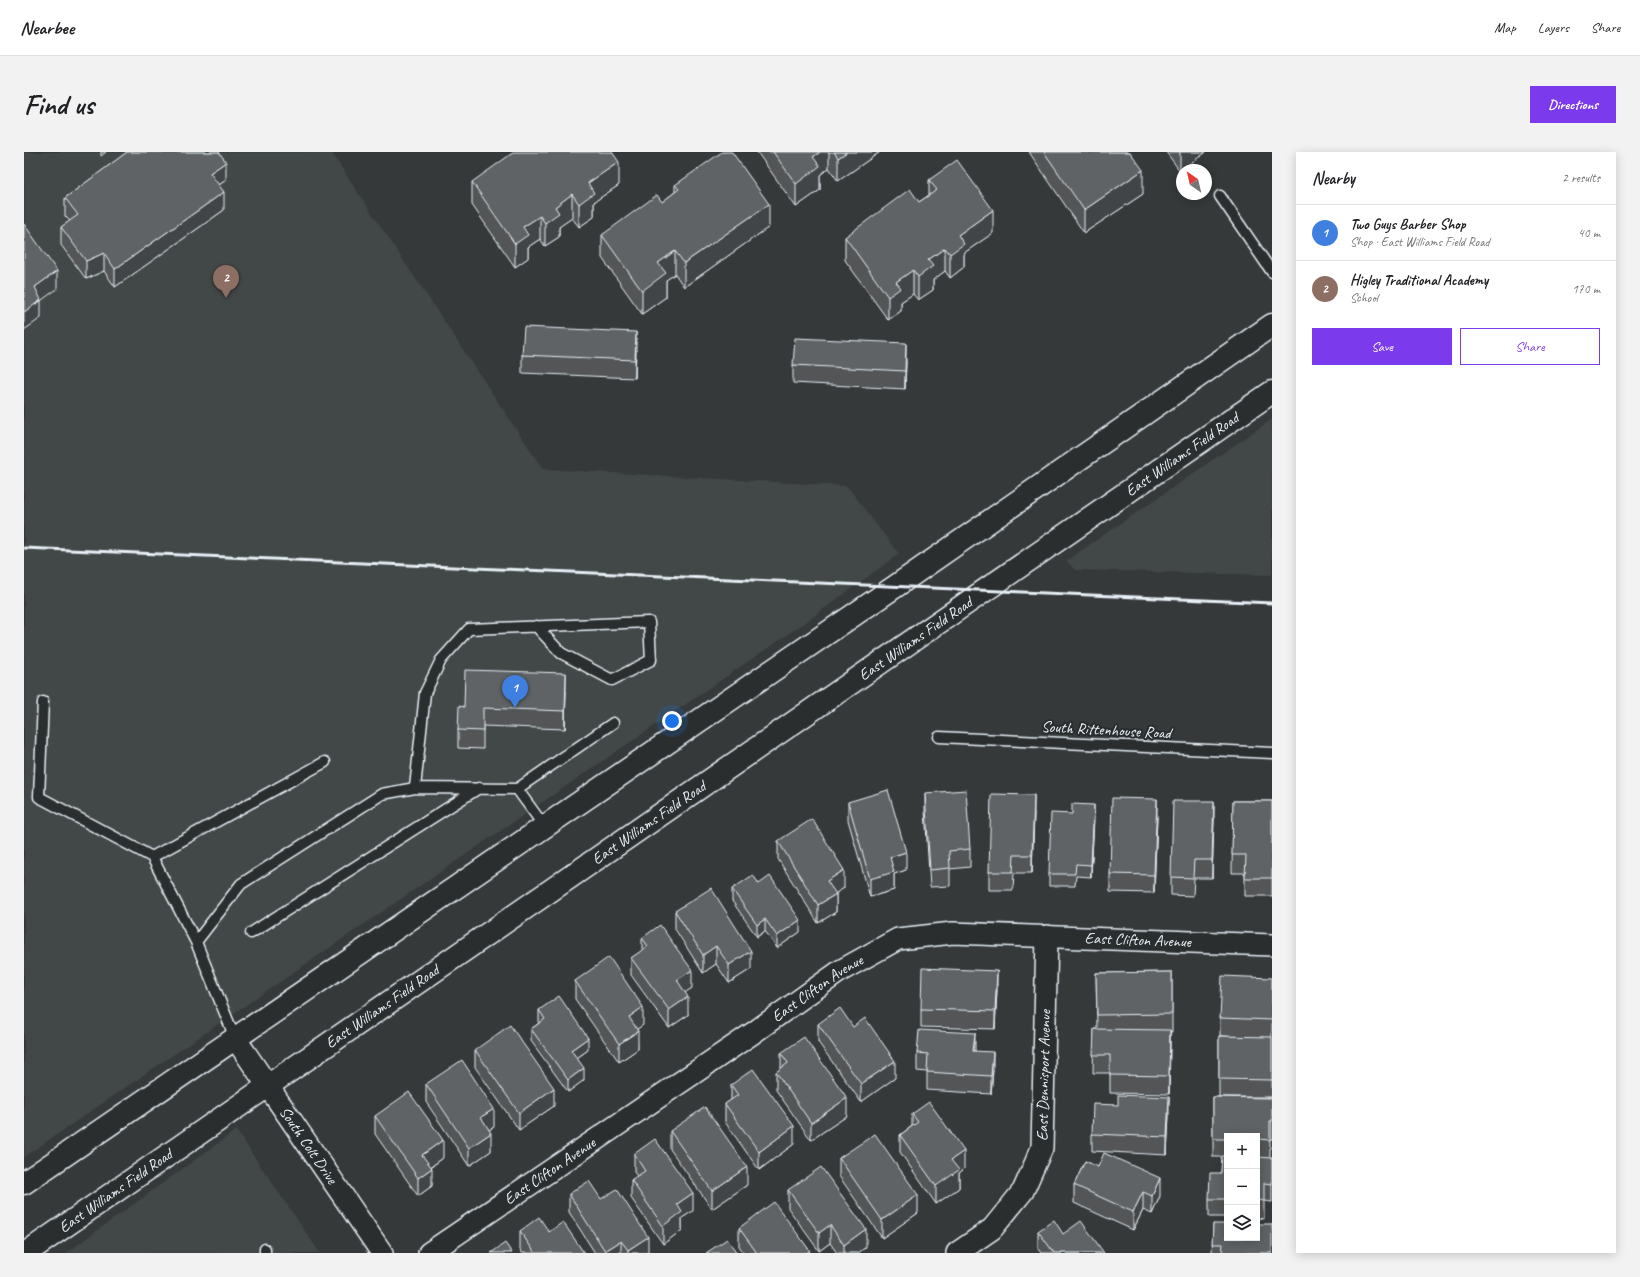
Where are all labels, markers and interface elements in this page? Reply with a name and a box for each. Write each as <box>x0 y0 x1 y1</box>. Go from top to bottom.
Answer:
text: Nearbee <box>20 16 74 40</box>
text: Map <box>1494 19 1516 36</box>
text: Layers <box>1538 19 1569 36</box>
text: Share <box>1591 19 1620 36</box>
button: Directions <box>1530 86 1616 123</box>
text: Find us <box>24 87 94 122</box>
north arrow <box>1176 164 1212 200</box>
text: Nearby <box>1312 168 1355 189</box>
text: 2 results <box>1562 170 1600 186</box>
text: Two Guys Barber Shop <box>1350 215 1465 234</box>
text: 1 <box>1322 225 1328 241</box>
text: 40 m <box>1578 225 1600 241</box>
text: Shop · East Williams Field Road <box>1350 234 1490 250</box>
pin: 2 <box>213 265 239 298</box>
text: Higley Traditional Academy <box>1350 271 1488 290</box>
text: 2 <box>1322 281 1328 297</box>
text: 170 m <box>1572 281 1600 297</box>
text: School <box>1350 290 1378 306</box>
button: Save <box>1312 328 1452 365</box>
button: Share <box>1460 328 1600 365</box>
street label: East Williams Field Road <box>1121 407 1245 501</box>
street label: East Williams Field Road <box>855 591 979 685</box>
pin: 1 <box>502 675 528 708</box>
your location <box>662 711 682 731</box>
street label: South Rittenhouse Road <box>1041 717 1174 744</box>
street label: East Williams Field Road <box>588 775 712 869</box>
street label: East Clifton Avenue <box>1084 928 1193 952</box>
street label: East Clifton Avenue <box>768 949 868 1027</box>
street label: East Williams Field Road <box>321 959 445 1053</box>
street label: East Dennisport Avenue <box>1032 1008 1055 1141</box>
street label: South Colt Drive <box>275 1103 343 1189</box>
street label: East Clifton Avenue <box>500 1132 601 1209</box>
map controls <box>1224 1133 1260 1241</box>
button: + <box>1224 1133 1260 1169</box>
street label: East Williams Field Road <box>55 1143 179 1237</box>
button: − <box>1224 1169 1260 1205</box>
button: layers <box>1224 1205 1260 1241</box>

